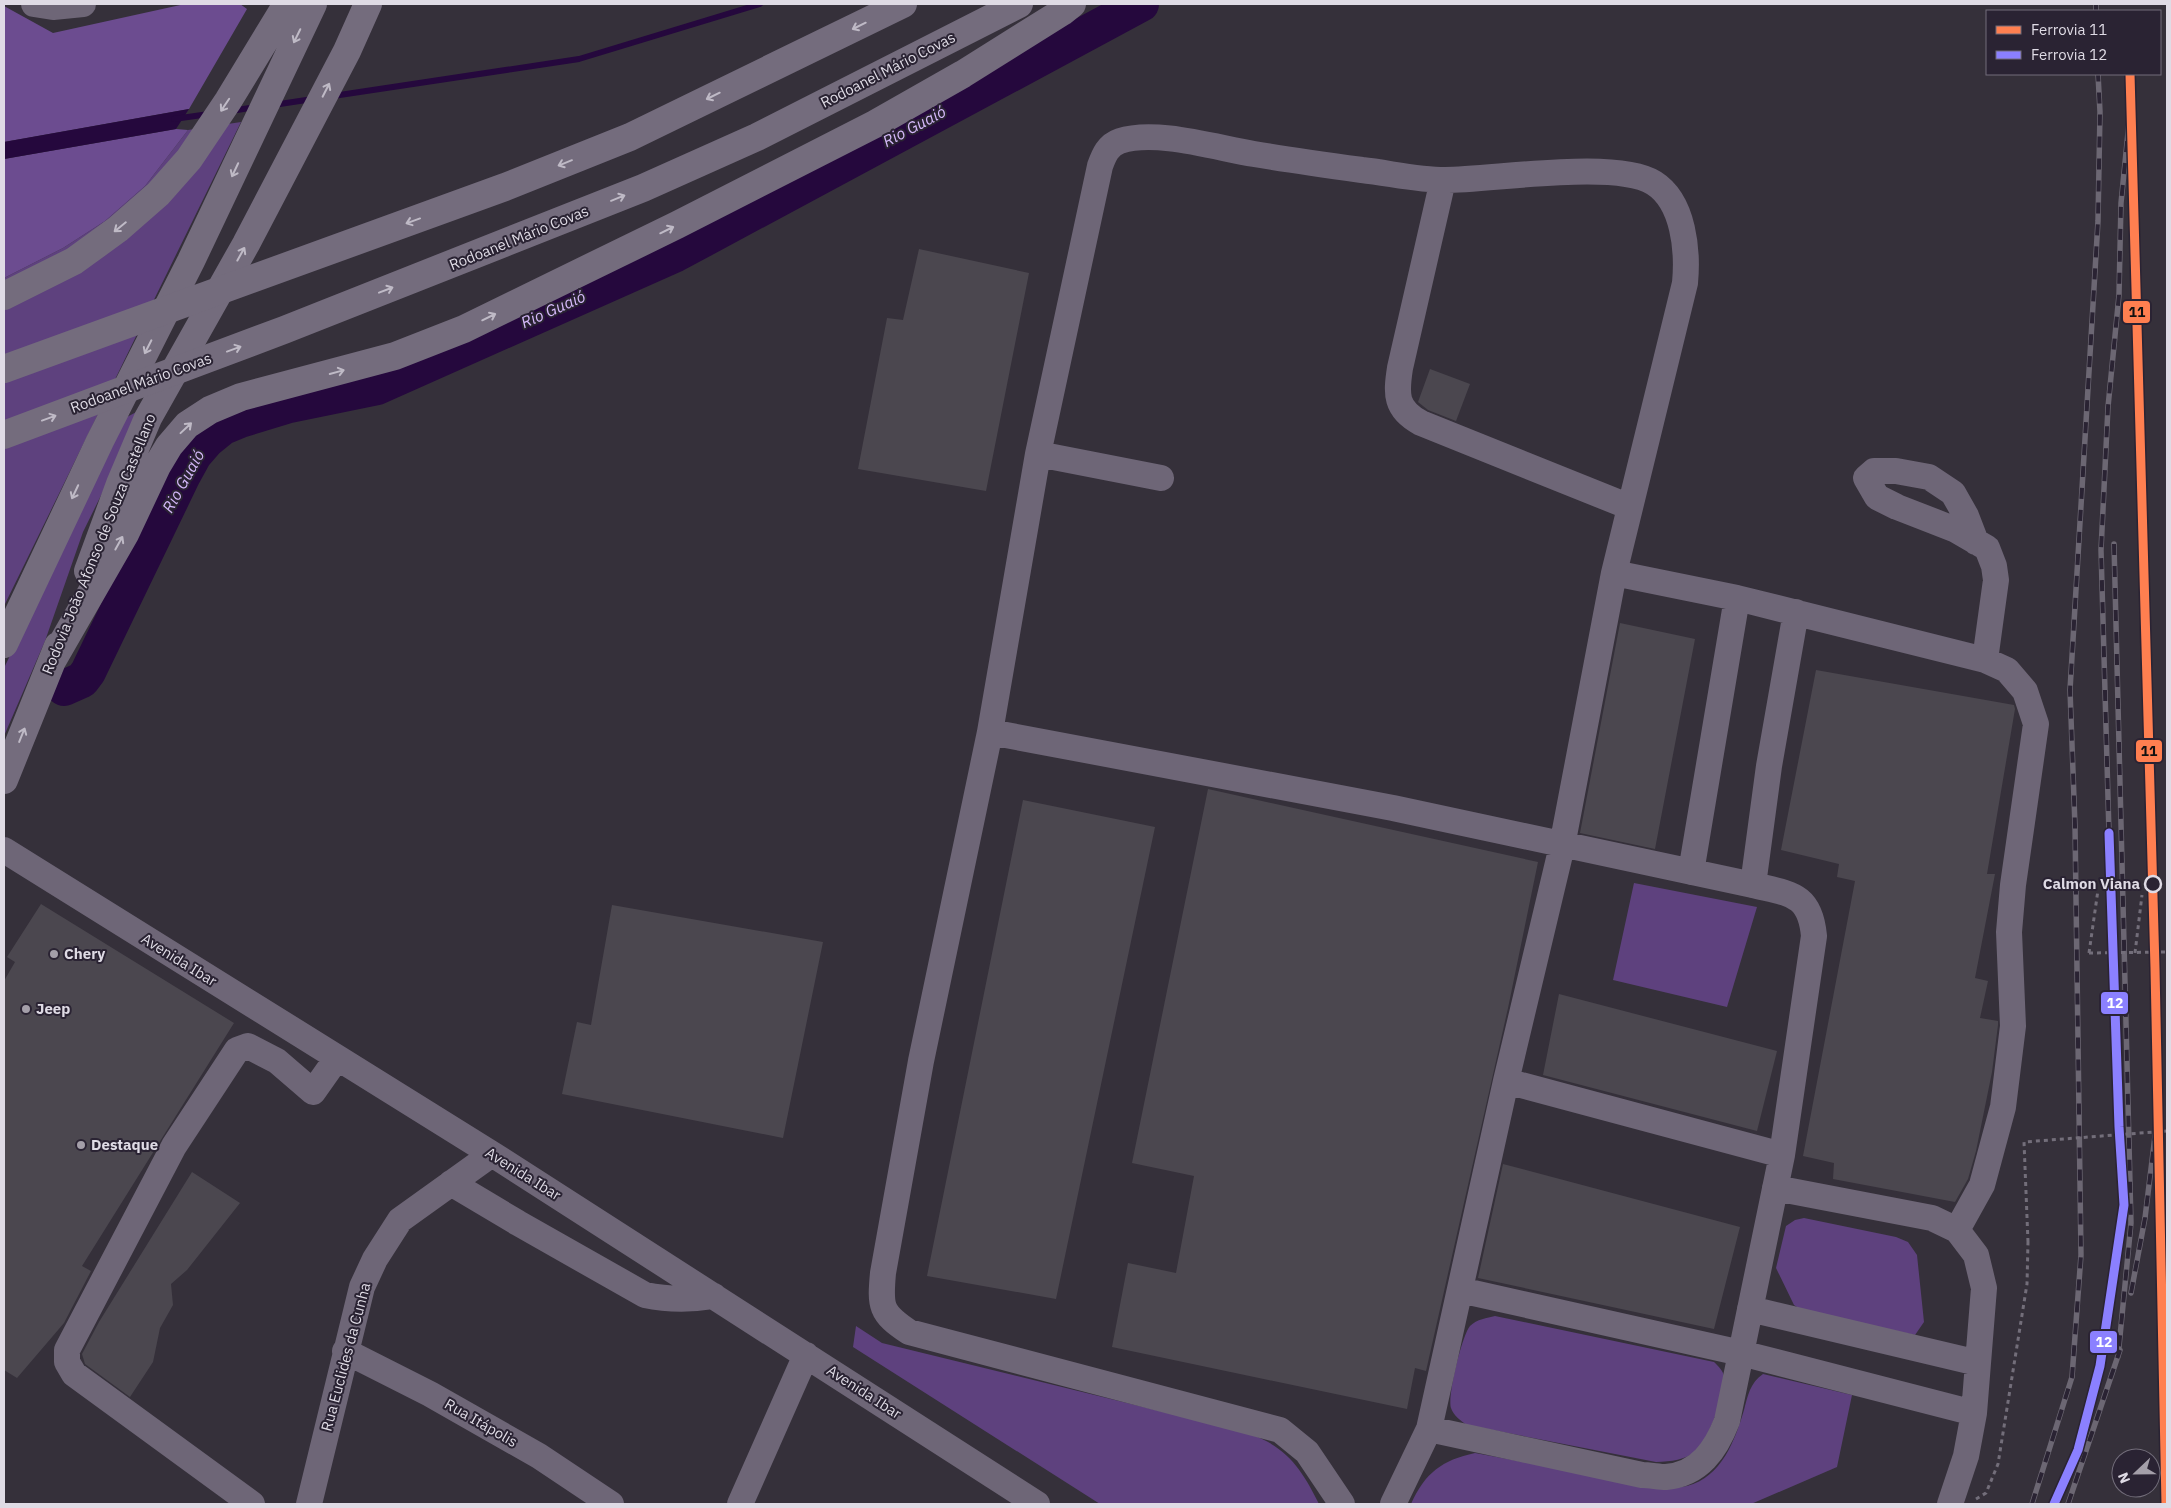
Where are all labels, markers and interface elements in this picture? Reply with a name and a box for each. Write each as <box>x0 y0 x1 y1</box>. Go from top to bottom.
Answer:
legend <box>1986 10 2161 75</box>
text: Ferrovia 11 <box>2031 20 2107 39</box>
one-way arrow <box>852 22 867 31</box>
street label: Rodoanel Mário Covas <box>817 27 958 112</box>
one-way arrow <box>292 29 302 44</box>
text: Ferrovia 12 <box>2031 45 2107 64</box>
one-way arrow <box>322 83 331 98</box>
one-way arrow <box>706 92 721 102</box>
one-way arrow <box>220 98 231 112</box>
water label: Rio Guaió <box>879 101 949 151</box>
one-way arrow <box>558 159 573 168</box>
one-way arrow <box>230 162 240 177</box>
one-way arrow <box>610 193 626 202</box>
street label: Rodoanel Mário Covas <box>446 201 591 274</box>
one-way arrow <box>406 217 421 226</box>
one-way arrow <box>113 222 126 233</box>
one-way arrow <box>659 225 674 235</box>
one-way arrow <box>236 247 246 261</box>
one-way arrow <box>378 285 393 294</box>
water label: Rio Guaió <box>518 286 589 332</box>
line badge: 11 <box>2122 300 2151 324</box>
text: 11 <box>2129 303 2146 321</box>
one-way arrow <box>481 312 496 321</box>
one-way arrow <box>143 339 153 354</box>
one-way arrow <box>226 344 242 353</box>
street label: Rodoanel Mário Covas <box>68 348 214 417</box>
one-way arrow <box>328 367 344 376</box>
street label: Rodovia João Afonso de Souza Castellano <box>37 411 160 677</box>
one-way arrow <box>41 413 57 422</box>
one-way arrow <box>180 422 192 434</box>
water label: Rio Guaió <box>158 446 208 516</box>
one-way arrow <box>70 484 80 499</box>
one-way arrow <box>115 537 125 551</box>
one-way arrow <box>17 728 27 743</box>
line badge: 11 <box>2135 739 2163 763</box>
text: 11 <box>2141 742 2158 760</box>
place label: Calmon Viana <box>2043 874 2140 893</box>
marker: Calmon Viana <box>2144 875 2162 893</box>
street label: Avenida Ibar <box>138 929 221 991</box>
place label: Chery <box>64 944 105 963</box>
marker: Chery <box>48 948 60 960</box>
line badge: 12 <box>2100 991 2129 1015</box>
text: 12 <box>2107 994 2123 1012</box>
place label: Jeep <box>36 999 70 1018</box>
marker: Jeep <box>20 1003 32 1015</box>
place label: Destaque <box>91 1135 158 1154</box>
marker: Destaque <box>75 1139 87 1151</box>
street label: Avenida Ibar <box>482 1143 565 1205</box>
street label: Rua Euclides da Cunha <box>317 1280 375 1433</box>
line badge: 12 <box>2089 1330 2118 1354</box>
text: 12 <box>2096 1333 2112 1351</box>
street label: Avenida Ibar <box>823 1360 906 1423</box>
street label: Rua Itápolis <box>441 1394 521 1451</box>
north arrow <box>2111 1448 2161 1498</box>
text: N <box>2114 1470 2134 1486</box>

